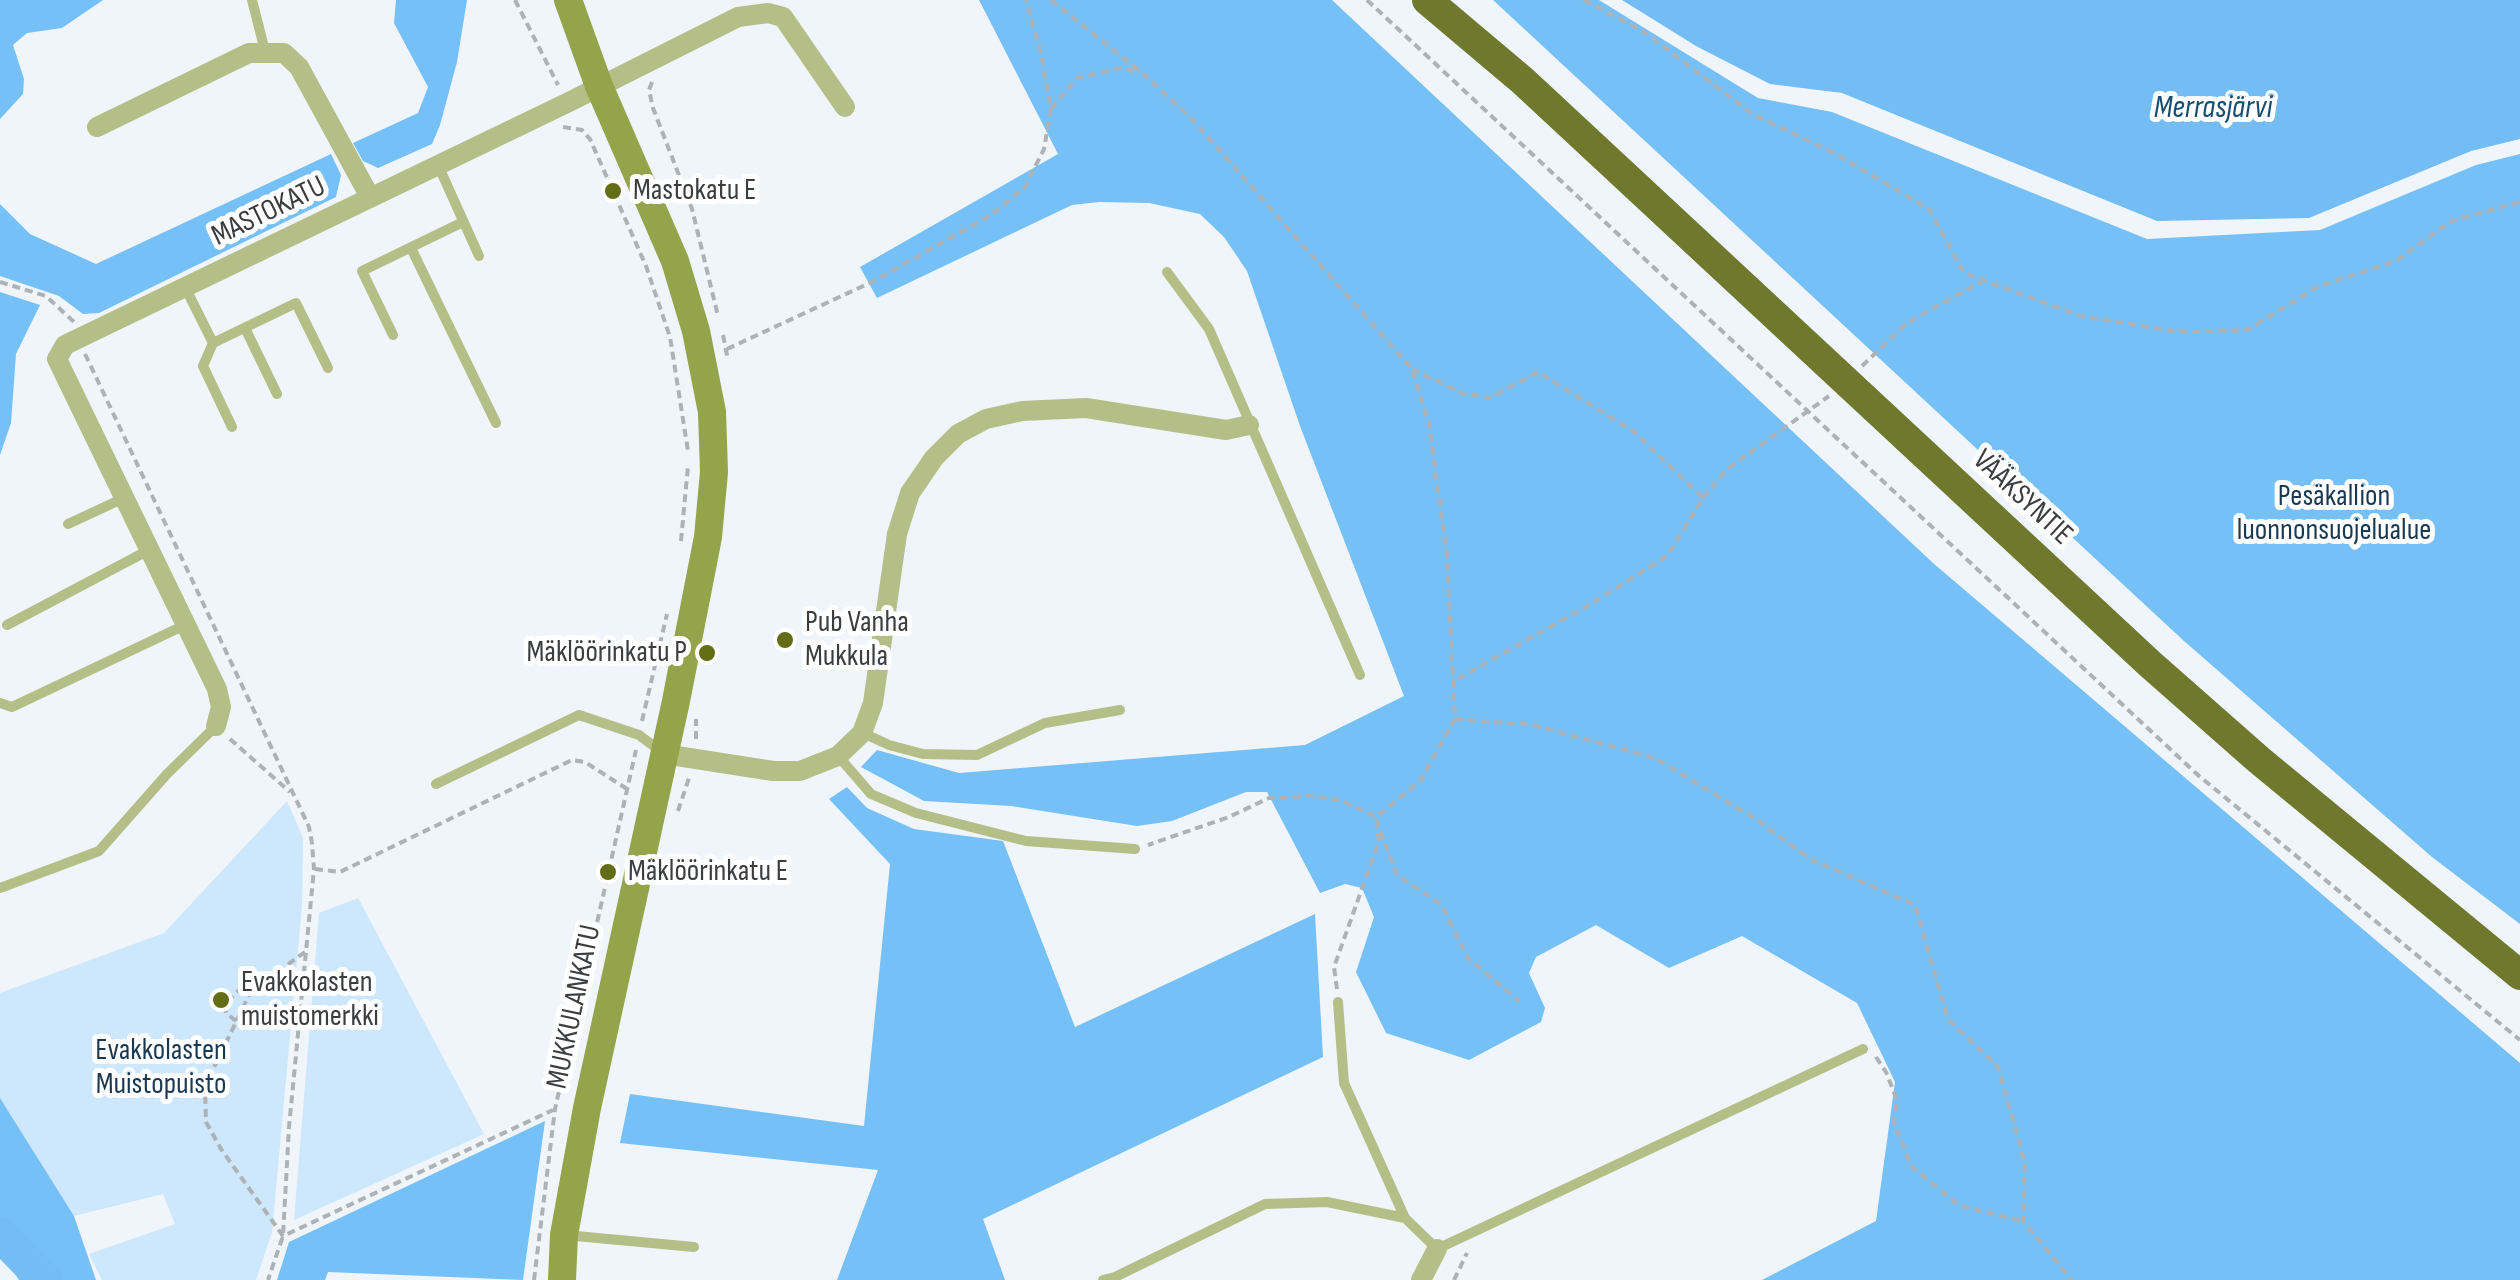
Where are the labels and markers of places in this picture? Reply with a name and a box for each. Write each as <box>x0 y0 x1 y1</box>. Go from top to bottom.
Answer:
place label: Mastokatu E <box>633 173 756 209</box>
marker: Mastokatu E <box>602 180 624 202</box>
place label: Pub Vanha Mukkula <box>805 605 909 676</box>
marker: Pub Vanha Mukkula <box>774 629 796 651</box>
place label: Mäklöörinkatu P <box>527 635 687 671</box>
marker: Mäklöörinkatu P <box>696 642 718 664</box>
place label: Mäklöörinkatu E <box>628 854 788 890</box>
marker: Mäklöörinkatu E <box>597 861 619 883</box>
place label: Evakkolasten muistomerkki <box>241 965 379 1036</box>
marker: Evakkolasten muistomerkki <box>210 989 232 1011</box>

